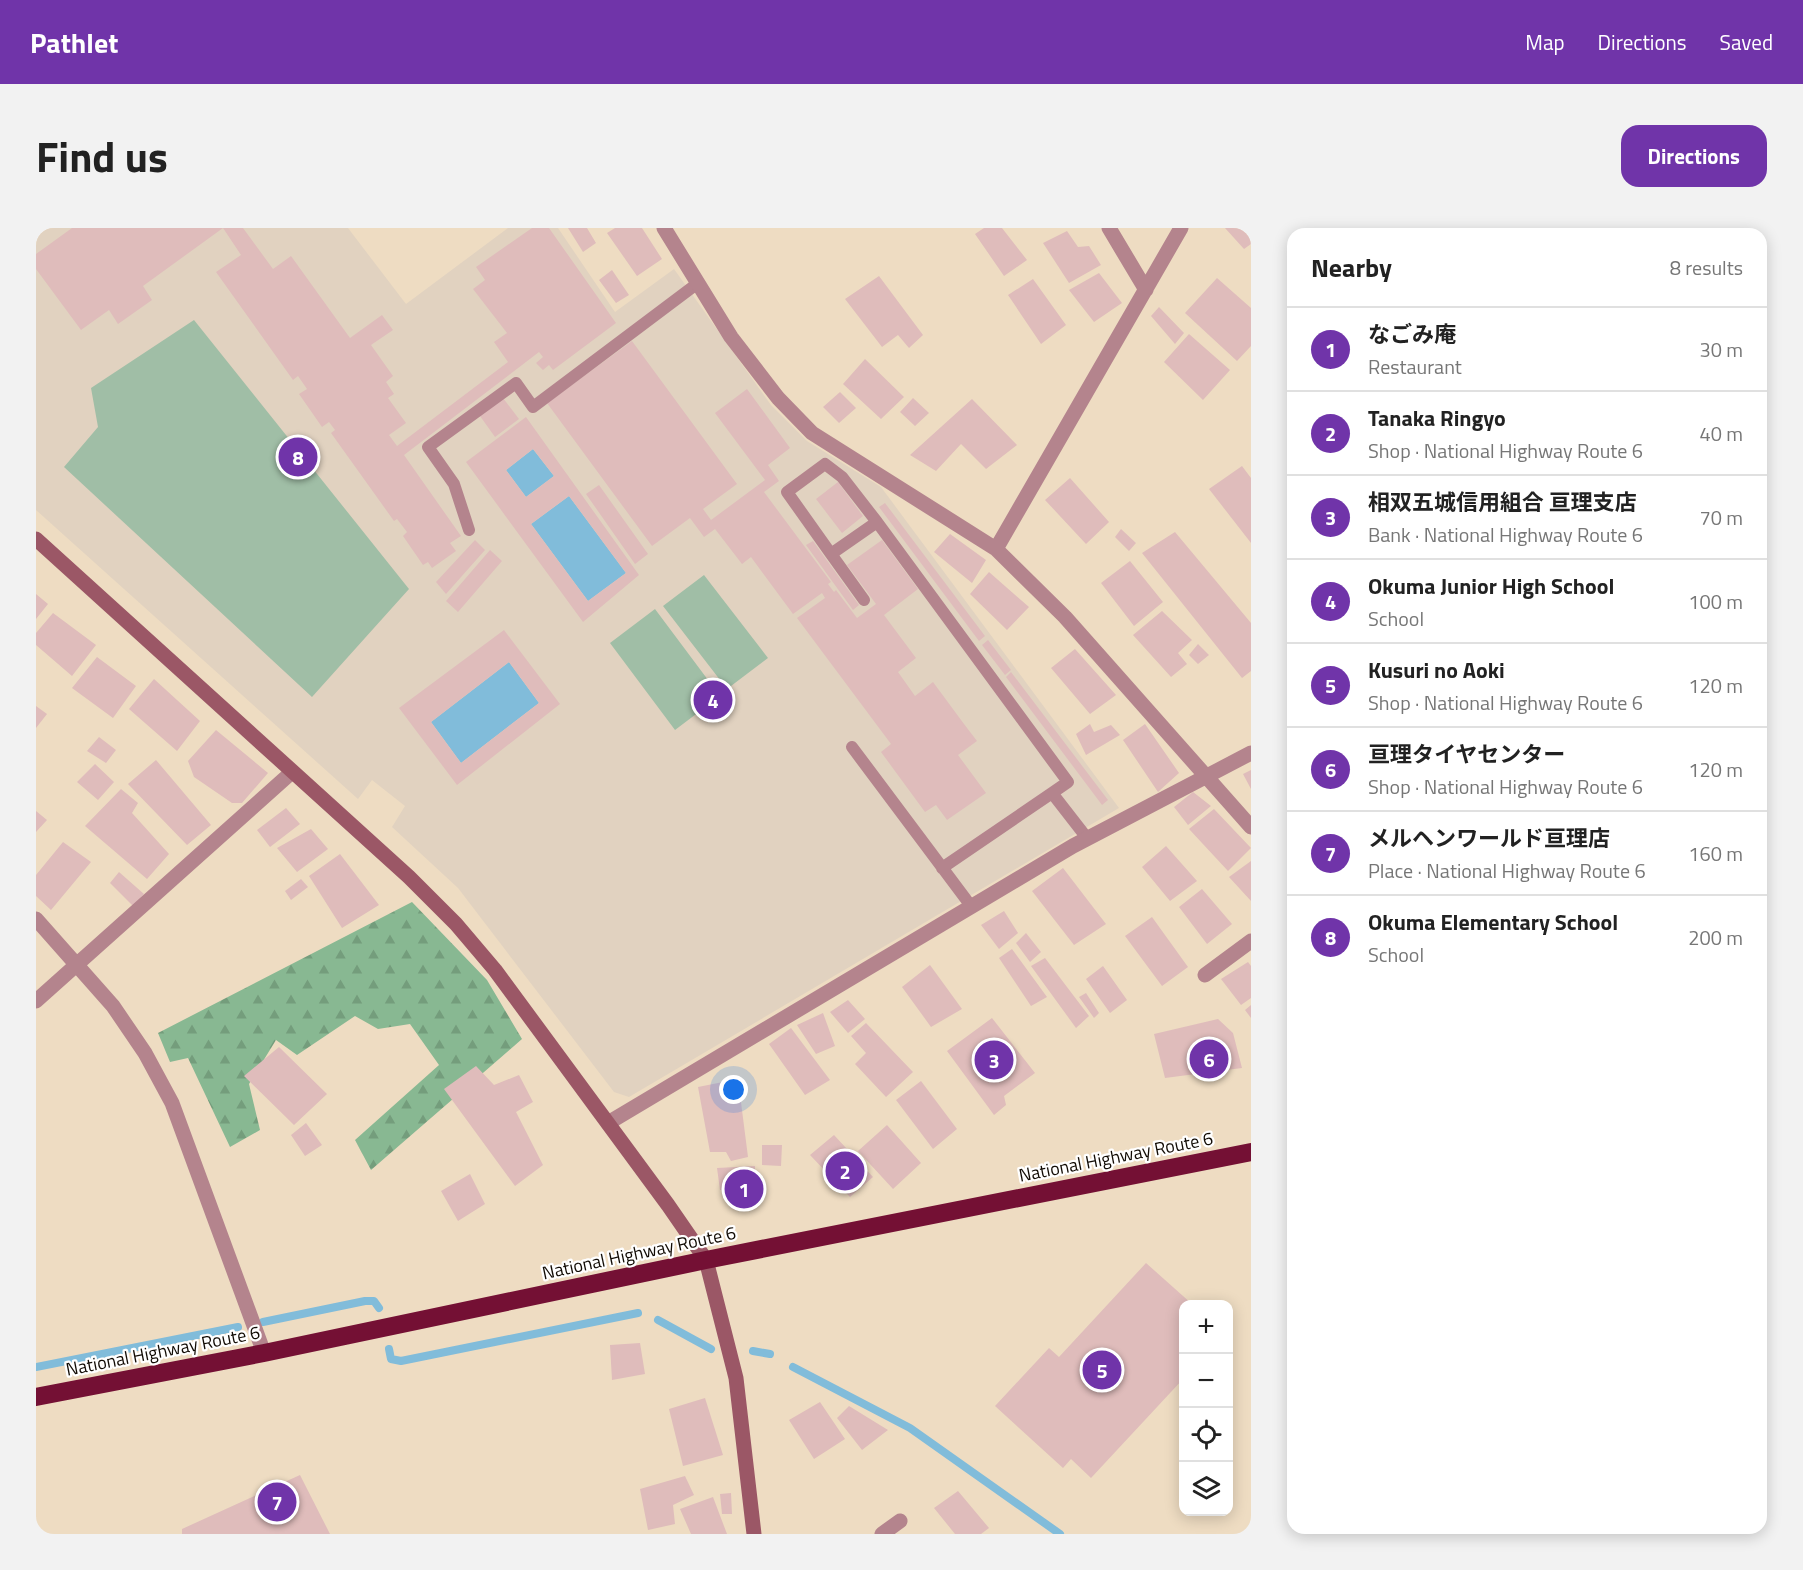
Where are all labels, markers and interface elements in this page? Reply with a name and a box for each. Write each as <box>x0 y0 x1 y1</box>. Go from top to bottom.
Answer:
text: Pathlet <box>30 21 118 64</box>
text: Map <box>1525 26 1565 58</box>
text: Directions <box>1598 26 1687 58</box>
text: Saved <box>1720 26 1773 58</box>
text: Find us <box>36 124 168 188</box>
button: Directions <box>1621 125 1767 187</box>
text: Nearby <box>1311 248 1392 287</box>
text: 8 results <box>1670 252 1743 283</box>
text: なごみ庵 <box>1368 317 1456 351</box>
text: 1 <box>1325 334 1336 365</box>
text: 30 m <box>1699 334 1743 365</box>
text: Restaurant <box>1368 351 1462 382</box>
text: Tanaka Ringyo <box>1368 401 1506 435</box>
text: 2 <box>1325 418 1336 449</box>
text: 40 m <box>1699 418 1743 449</box>
pin: 8 <box>278 434 318 480</box>
text: Shop · National Highway Route 6 <box>1368 435 1643 466</box>
text: 相双五城信用組合 亘理支店 <box>1368 485 1637 519</box>
text: 3 <box>1325 502 1336 533</box>
text: 70 m <box>1699 502 1743 533</box>
text: Bank · National Highway Route 6 <box>1368 519 1643 550</box>
text: Okuma Junior High School <box>1368 569 1614 603</box>
text: 4 <box>1325 586 1336 617</box>
text: 100 m <box>1688 586 1743 617</box>
text: School <box>1368 603 1424 634</box>
text: Kusuri no Aoki <box>1368 653 1505 687</box>
text: 5 <box>1325 670 1336 701</box>
text: 120 m <box>1688 670 1743 701</box>
pin: 4 <box>694 678 732 722</box>
text: Shop · National Highway Route 6 <box>1368 687 1643 718</box>
text: 亘理タイヤセンター <box>1368 737 1565 771</box>
text: 6 <box>1325 754 1336 785</box>
text: 120 m <box>1688 754 1743 785</box>
text: Shop · National Highway Route 6 <box>1368 771 1643 802</box>
text: メルヘンワールド亘理店 <box>1368 821 1610 855</box>
text: 7 <box>1325 838 1336 869</box>
text: 160 m <box>1688 838 1743 869</box>
text: Place · National Highway Route 6 <box>1368 855 1646 886</box>
text: Okuma Elementary School <box>1368 905 1618 939</box>
text: 8 <box>1325 922 1336 953</box>
text: 200 m <box>1688 922 1743 953</box>
text: School <box>1368 939 1424 970</box>
pin: 6 <box>1190 1036 1228 1082</box>
pin: 3 <box>974 1038 1014 1082</box>
your location <box>719 1075 748 1104</box>
street label: National Highway Route 6 <box>1016 1124 1215 1189</box>
pin: 2 <box>826 1148 864 1194</box>
pin: 1 <box>724 1166 764 1212</box>
street label: National Highway Route 6 <box>540 1219 738 1286</box>
map controls <box>1179 1300 1233 1516</box>
button: + <box>1179 1300 1233 1354</box>
street label: National Highway Route 6 <box>63 1318 262 1383</box>
pin: 5 <box>1082 1348 1122 1392</box>
button: − <box>1179 1354 1233 1408</box>
button: locate <box>1179 1408 1233 1462</box>
button: layers <box>1179 1462 1233 1516</box>
pin: 7 <box>258 1480 296 1524</box>

